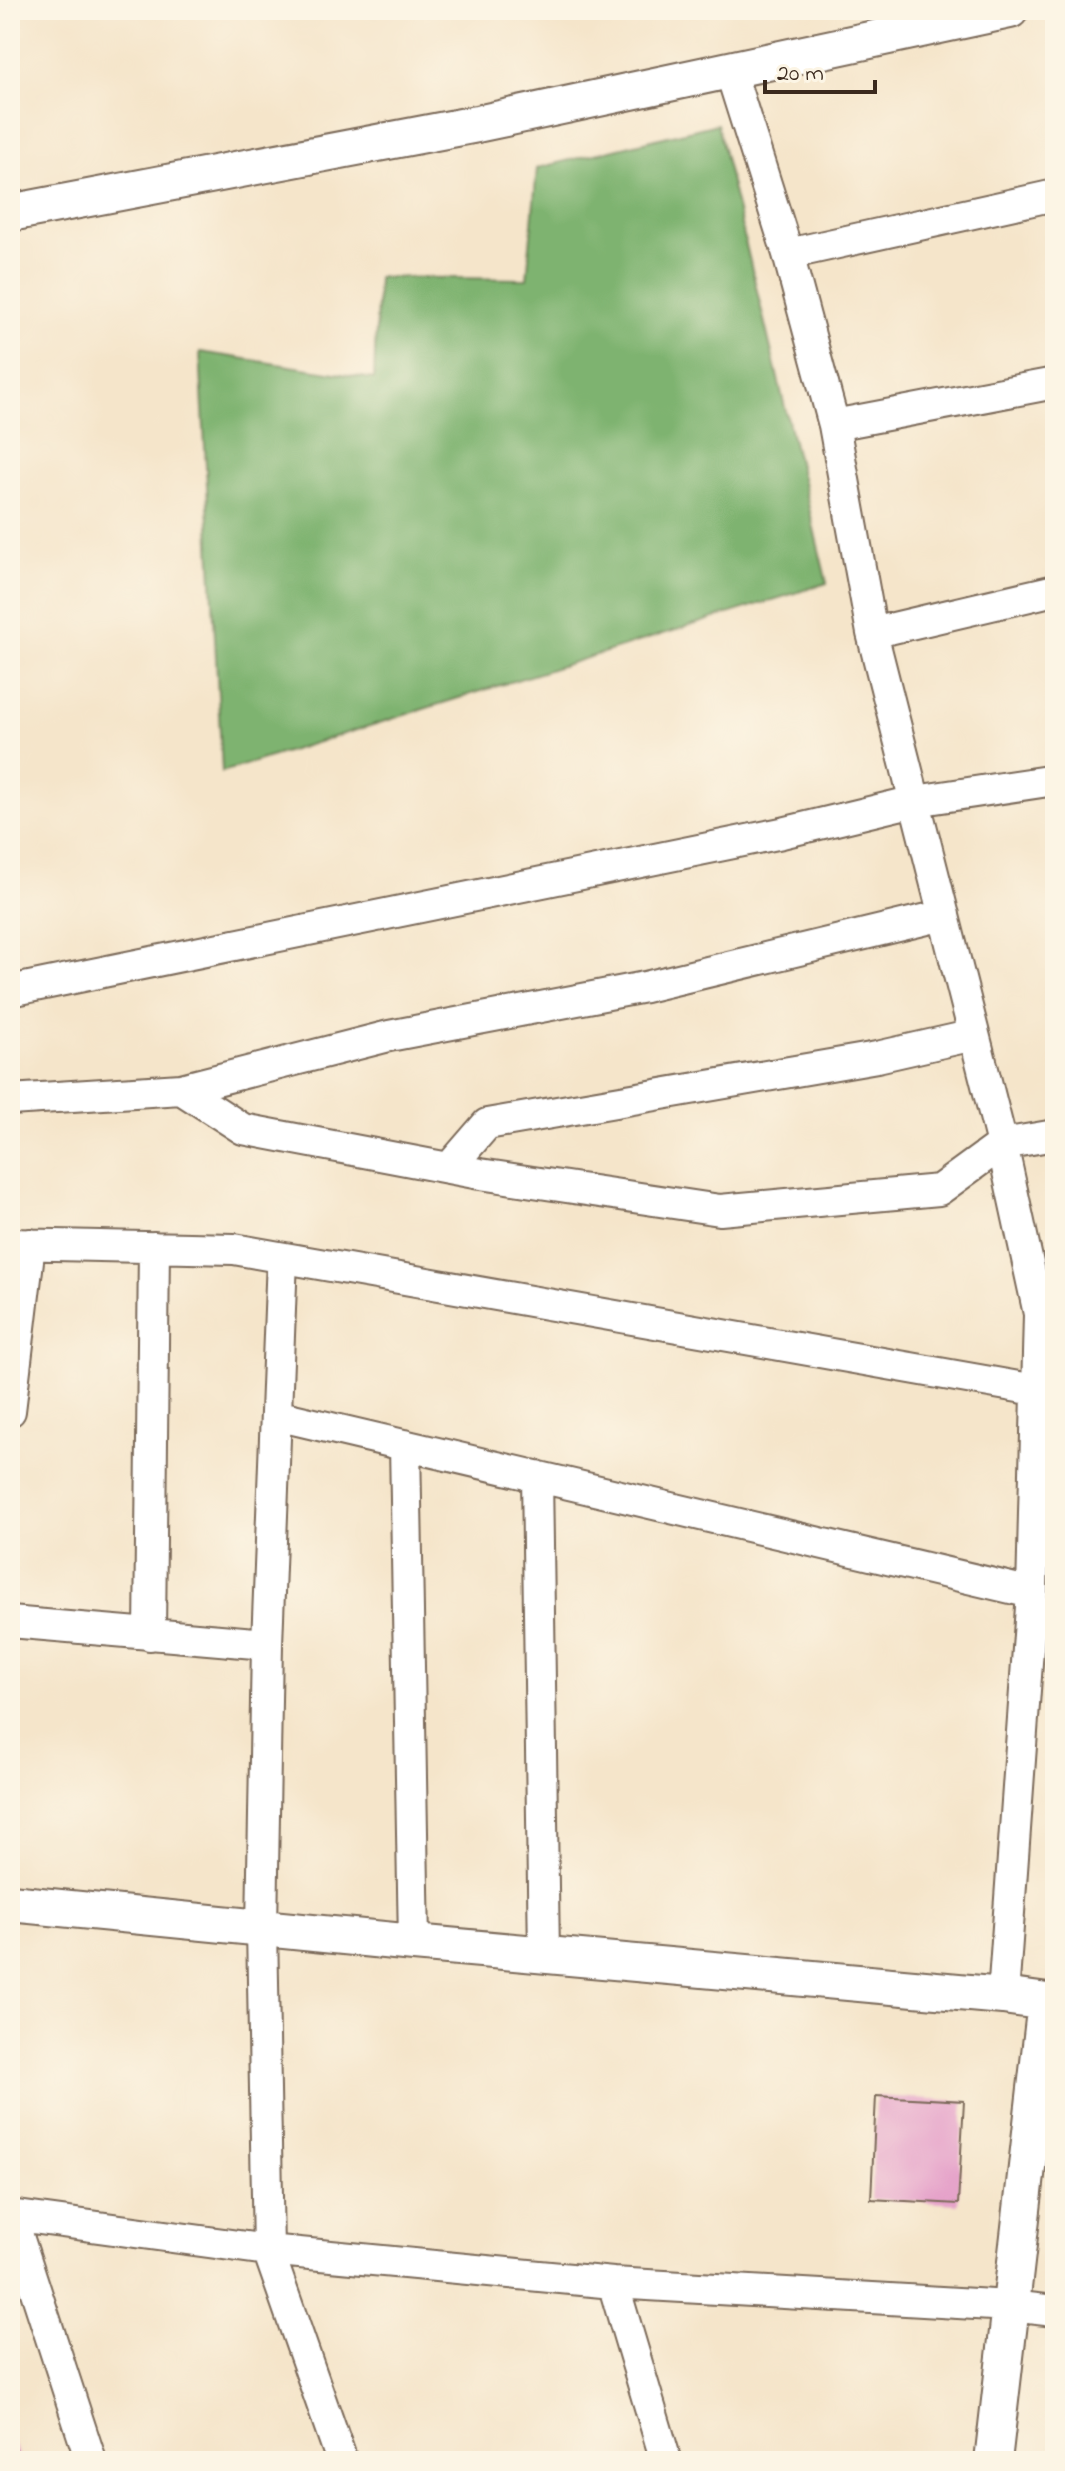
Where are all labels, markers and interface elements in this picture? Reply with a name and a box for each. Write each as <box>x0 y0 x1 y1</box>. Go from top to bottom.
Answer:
scale bar <box>765 44 875 94</box>
text: 20 m <box>777 57 824 92</box>

